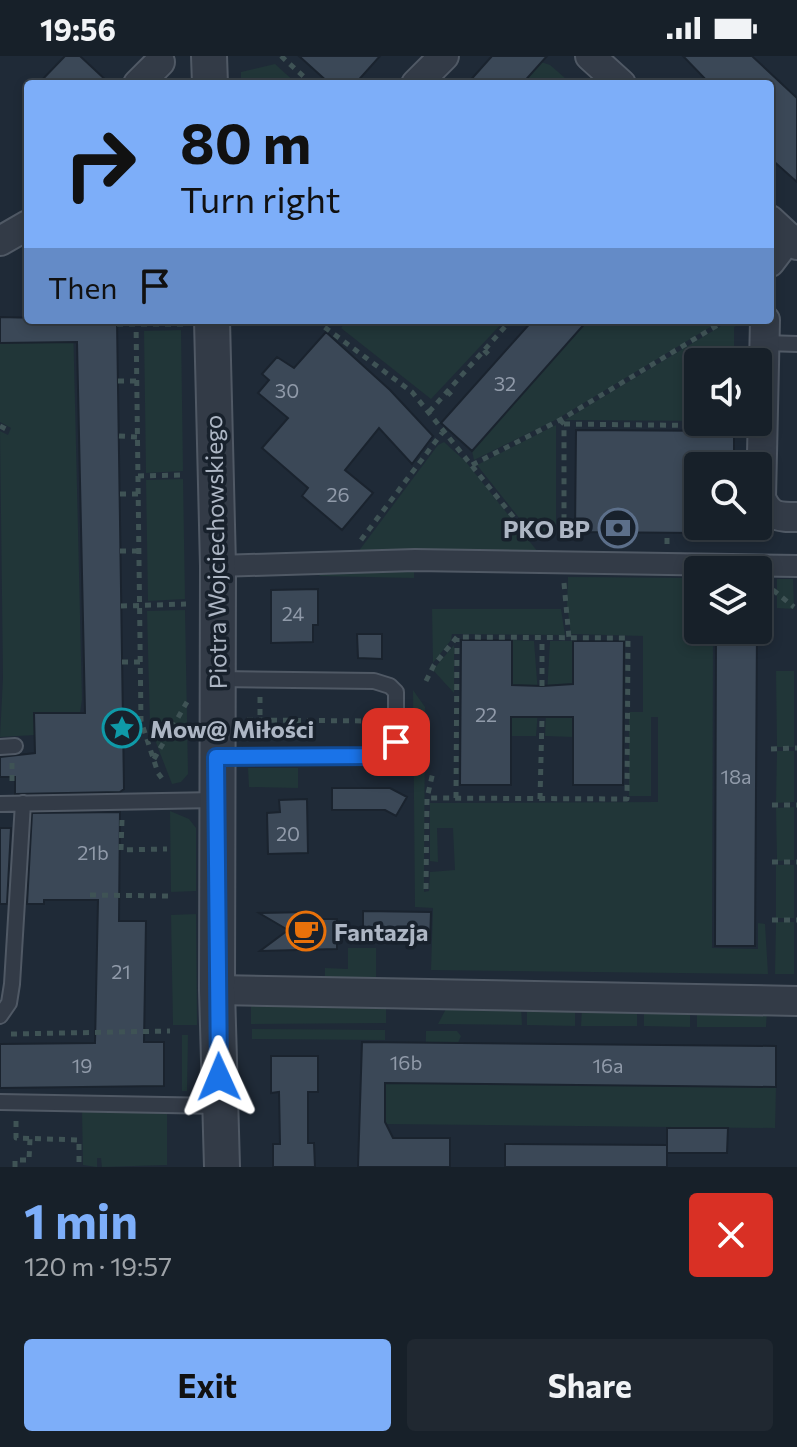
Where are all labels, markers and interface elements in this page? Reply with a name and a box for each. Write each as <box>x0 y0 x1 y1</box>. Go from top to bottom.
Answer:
text: 19:56 <box>40 10 116 47</box>
text: 80 m <box>180 107 311 176</box>
icon: right <box>48 112 152 216</box>
text: Turn right <box>180 176 341 220</box>
icon: arrive <box>133 264 177 308</box>
text: Then <box>48 268 117 305</box>
map controls <box>684 348 772 644</box>
button: sound <box>684 348 772 436</box>
house number: 32 <box>494 371 516 395</box>
house number: 30 <box>275 378 299 402</box>
street label: Piotra Wojciechowskiego <box>198 415 232 689</box>
button: search <box>684 452 772 540</box>
house number: 26 <box>326 482 350 506</box>
bank icon: PKO BP <box>597 507 639 549</box>
place label: PKO BP <box>503 514 590 543</box>
button: layers <box>684 556 772 644</box>
house number: 24 <box>282 601 304 625</box>
house number: 22 <box>475 702 497 726</box>
place icon: Mow@ Miłości <box>101 707 143 749</box>
pin <box>362 708 430 776</box>
place label: Mow@ Miłości <box>150 714 314 743</box>
icon: arrive <box>374 720 418 764</box>
house number: 18a <box>720 764 752 788</box>
house number: 20 <box>276 821 300 845</box>
house number: 21b <box>77 840 109 864</box>
cafe icon: Fantazja <box>285 910 327 952</box>
place label: Fantazja <box>334 917 428 946</box>
house number: 21 <box>111 959 131 983</box>
position arrow <box>177 1035 261 1119</box>
house number: 16b <box>390 1050 422 1074</box>
house number: 19 <box>72 1053 92 1077</box>
house number: 16a <box>592 1053 624 1077</box>
text: 1 min <box>24 1190 138 1249</box>
button: close <box>689 1193 773 1277</box>
text: 120 m · 19:57 <box>24 1250 172 1281</box>
button: Exit <box>24 1339 391 1431</box>
button: Share <box>407 1339 773 1431</box>

